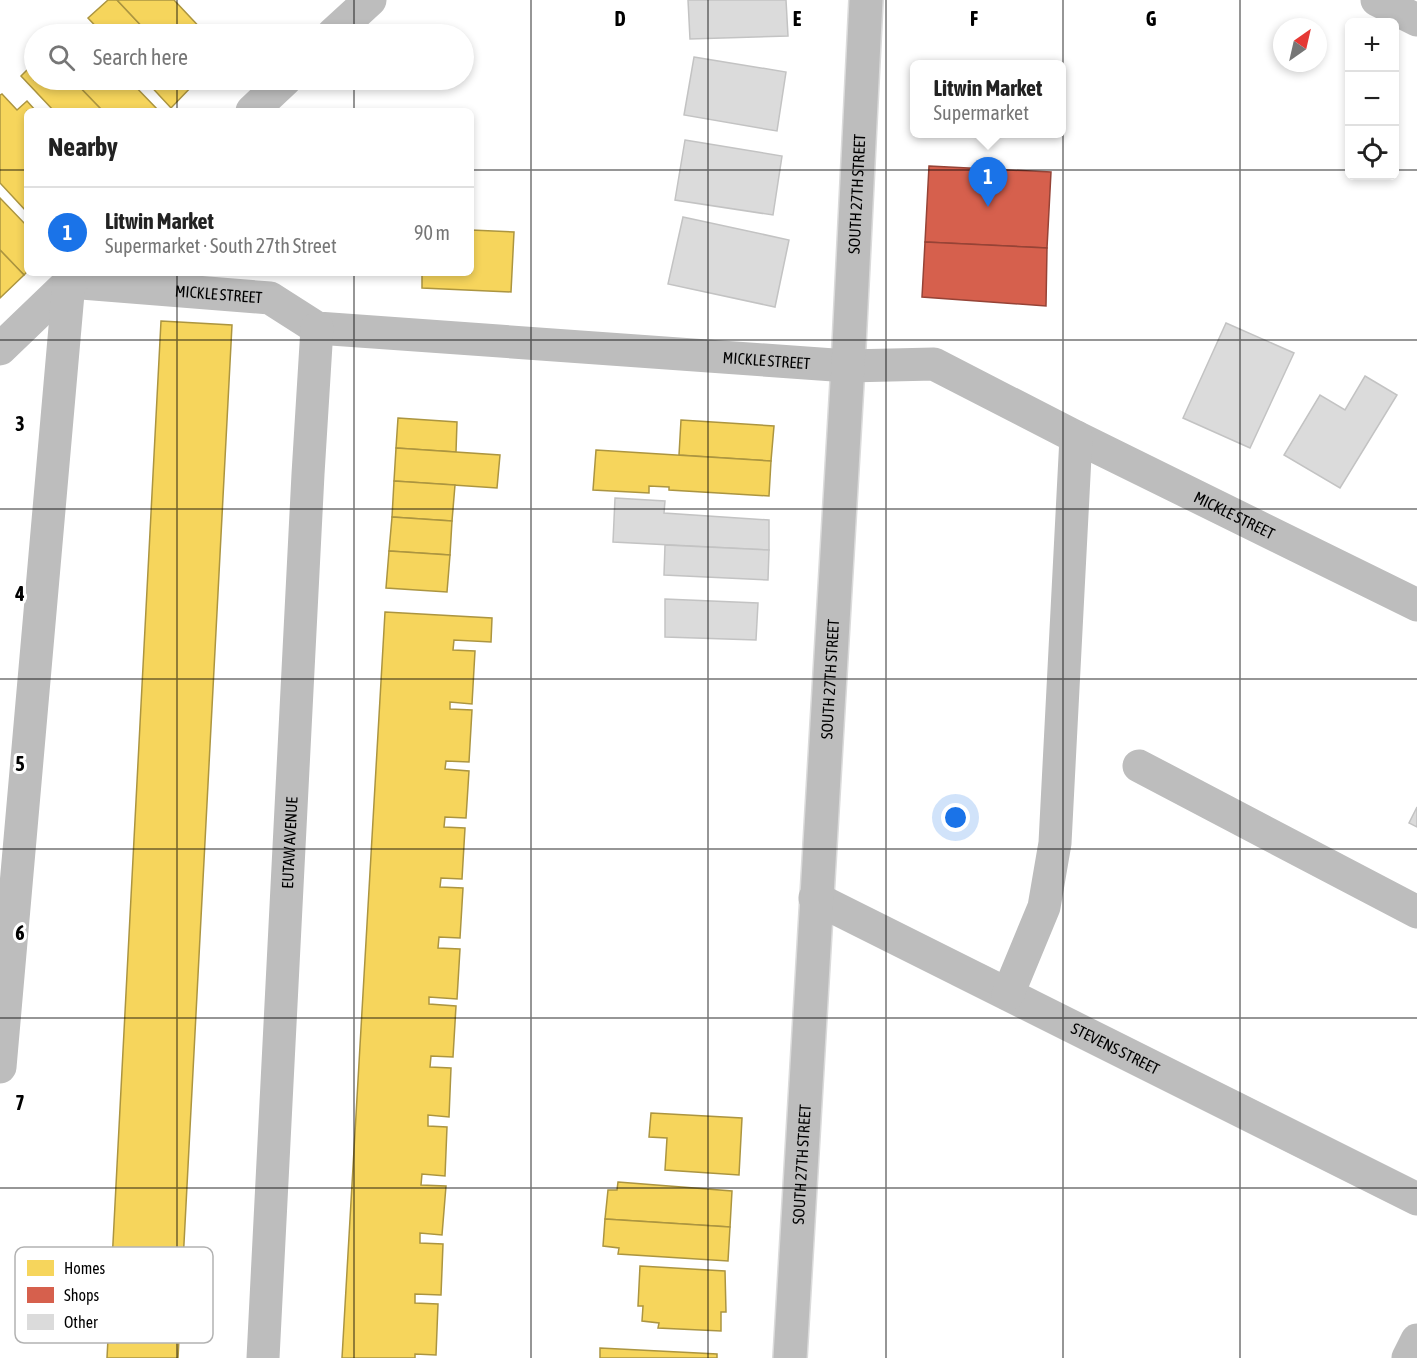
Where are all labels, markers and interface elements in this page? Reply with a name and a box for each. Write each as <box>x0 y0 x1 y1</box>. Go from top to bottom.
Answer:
text: D <box>614 7 626 30</box>
text: E <box>793 7 802 30</box>
text: F <box>970 7 978 30</box>
text: G <box>1146 7 1157 30</box>
north arrow <box>1273 18 1327 72</box>
map controls <box>1345 18 1399 180</box>
button: + <box>1345 18 1399 72</box>
search box <box>24 24 474 90</box>
icon: search <box>45 41 78 74</box>
text: Search here <box>93 44 188 70</box>
popup <box>910 60 1066 138</box>
button: − <box>1345 72 1399 126</box>
text: Litwin Market <box>934 75 1042 101</box>
text: Supermarket <box>934 101 1029 124</box>
button: locate <box>1345 126 1399 180</box>
text: Nearby <box>48 132 118 162</box>
street label: SOUTH 27TH STREET <box>845 133 868 254</box>
pin: 1 <box>968 158 1008 207</box>
text: Litwin Market <box>105 208 214 234</box>
text: 1 <box>63 221 72 244</box>
text: 90 m <box>414 221 450 244</box>
text: Supermarket · South 27th Street <box>105 234 337 257</box>
street label: MICKLE STREET <box>174 281 263 306</box>
street label: MICKLE STREET <box>722 348 811 372</box>
text: 3 <box>15 412 25 435</box>
street label: MICKLE STREET <box>1191 488 1278 542</box>
text: 4 <box>14 582 25 605</box>
street label: SOUTH 27TH STREET <box>817 619 842 740</box>
text: 5 <box>15 752 25 775</box>
street label: EUTAW AVENUE <box>278 796 301 889</box>
your location <box>941 803 970 832</box>
text: 6 <box>15 921 25 944</box>
street label: STEVENS STREET <box>1069 1019 1163 1078</box>
text: 7 <box>15 1091 25 1114</box>
street label: SOUTH 27TH STREET <box>789 1104 814 1225</box>
legend <box>15 1247 213 1343</box>
text: Homes <box>64 1259 106 1277</box>
text: Shops <box>64 1286 100 1305</box>
text: Other <box>64 1313 98 1331</box>

